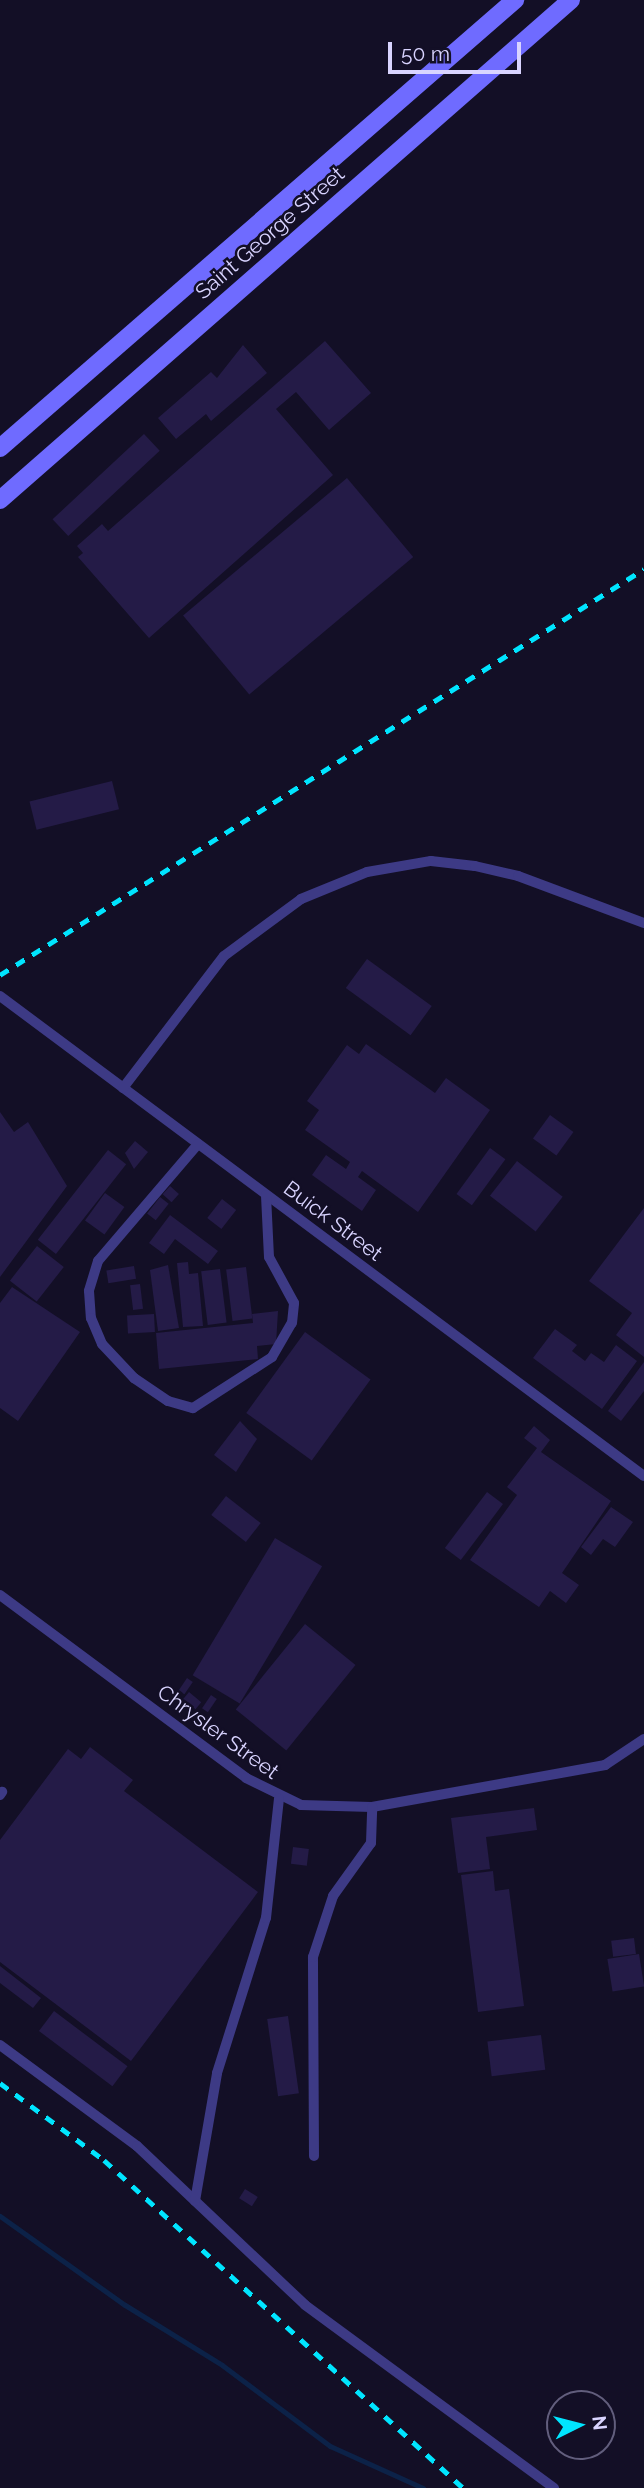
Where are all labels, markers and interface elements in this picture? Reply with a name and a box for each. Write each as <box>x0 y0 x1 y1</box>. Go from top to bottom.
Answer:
scale bar <box>392 28 525 72</box>
text: 50 m <box>401 41 450 66</box>
street label: Saint George Street <box>190 161 350 305</box>
street label: Buick Street <box>279 1176 387 1266</box>
street label: Chrysler Street <box>152 1679 284 1785</box>
north arrow <box>546 2390 616 2460</box>
text: N <box>588 2415 612 2431</box>

